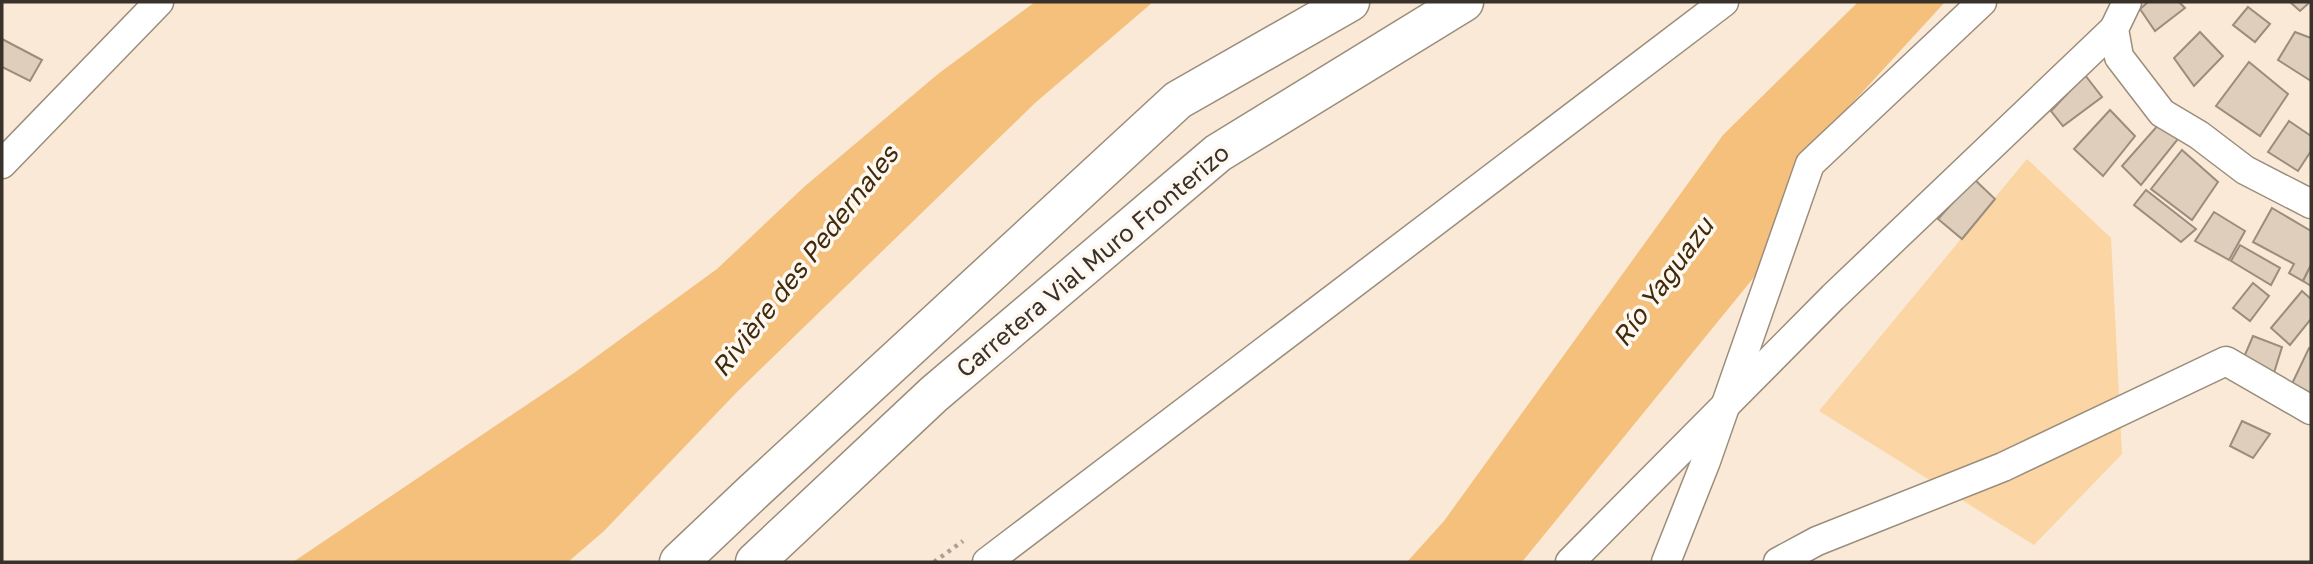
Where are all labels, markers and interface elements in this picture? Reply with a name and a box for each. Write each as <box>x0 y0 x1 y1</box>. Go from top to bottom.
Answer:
street label: Carretera Vial Muro Fronterizo <box>950 137 1234 383</box>
water label: Rivière des Pedernales <box>705 138 905 382</box>
water label: Río Yaguazu <box>1606 210 1721 352</box>

